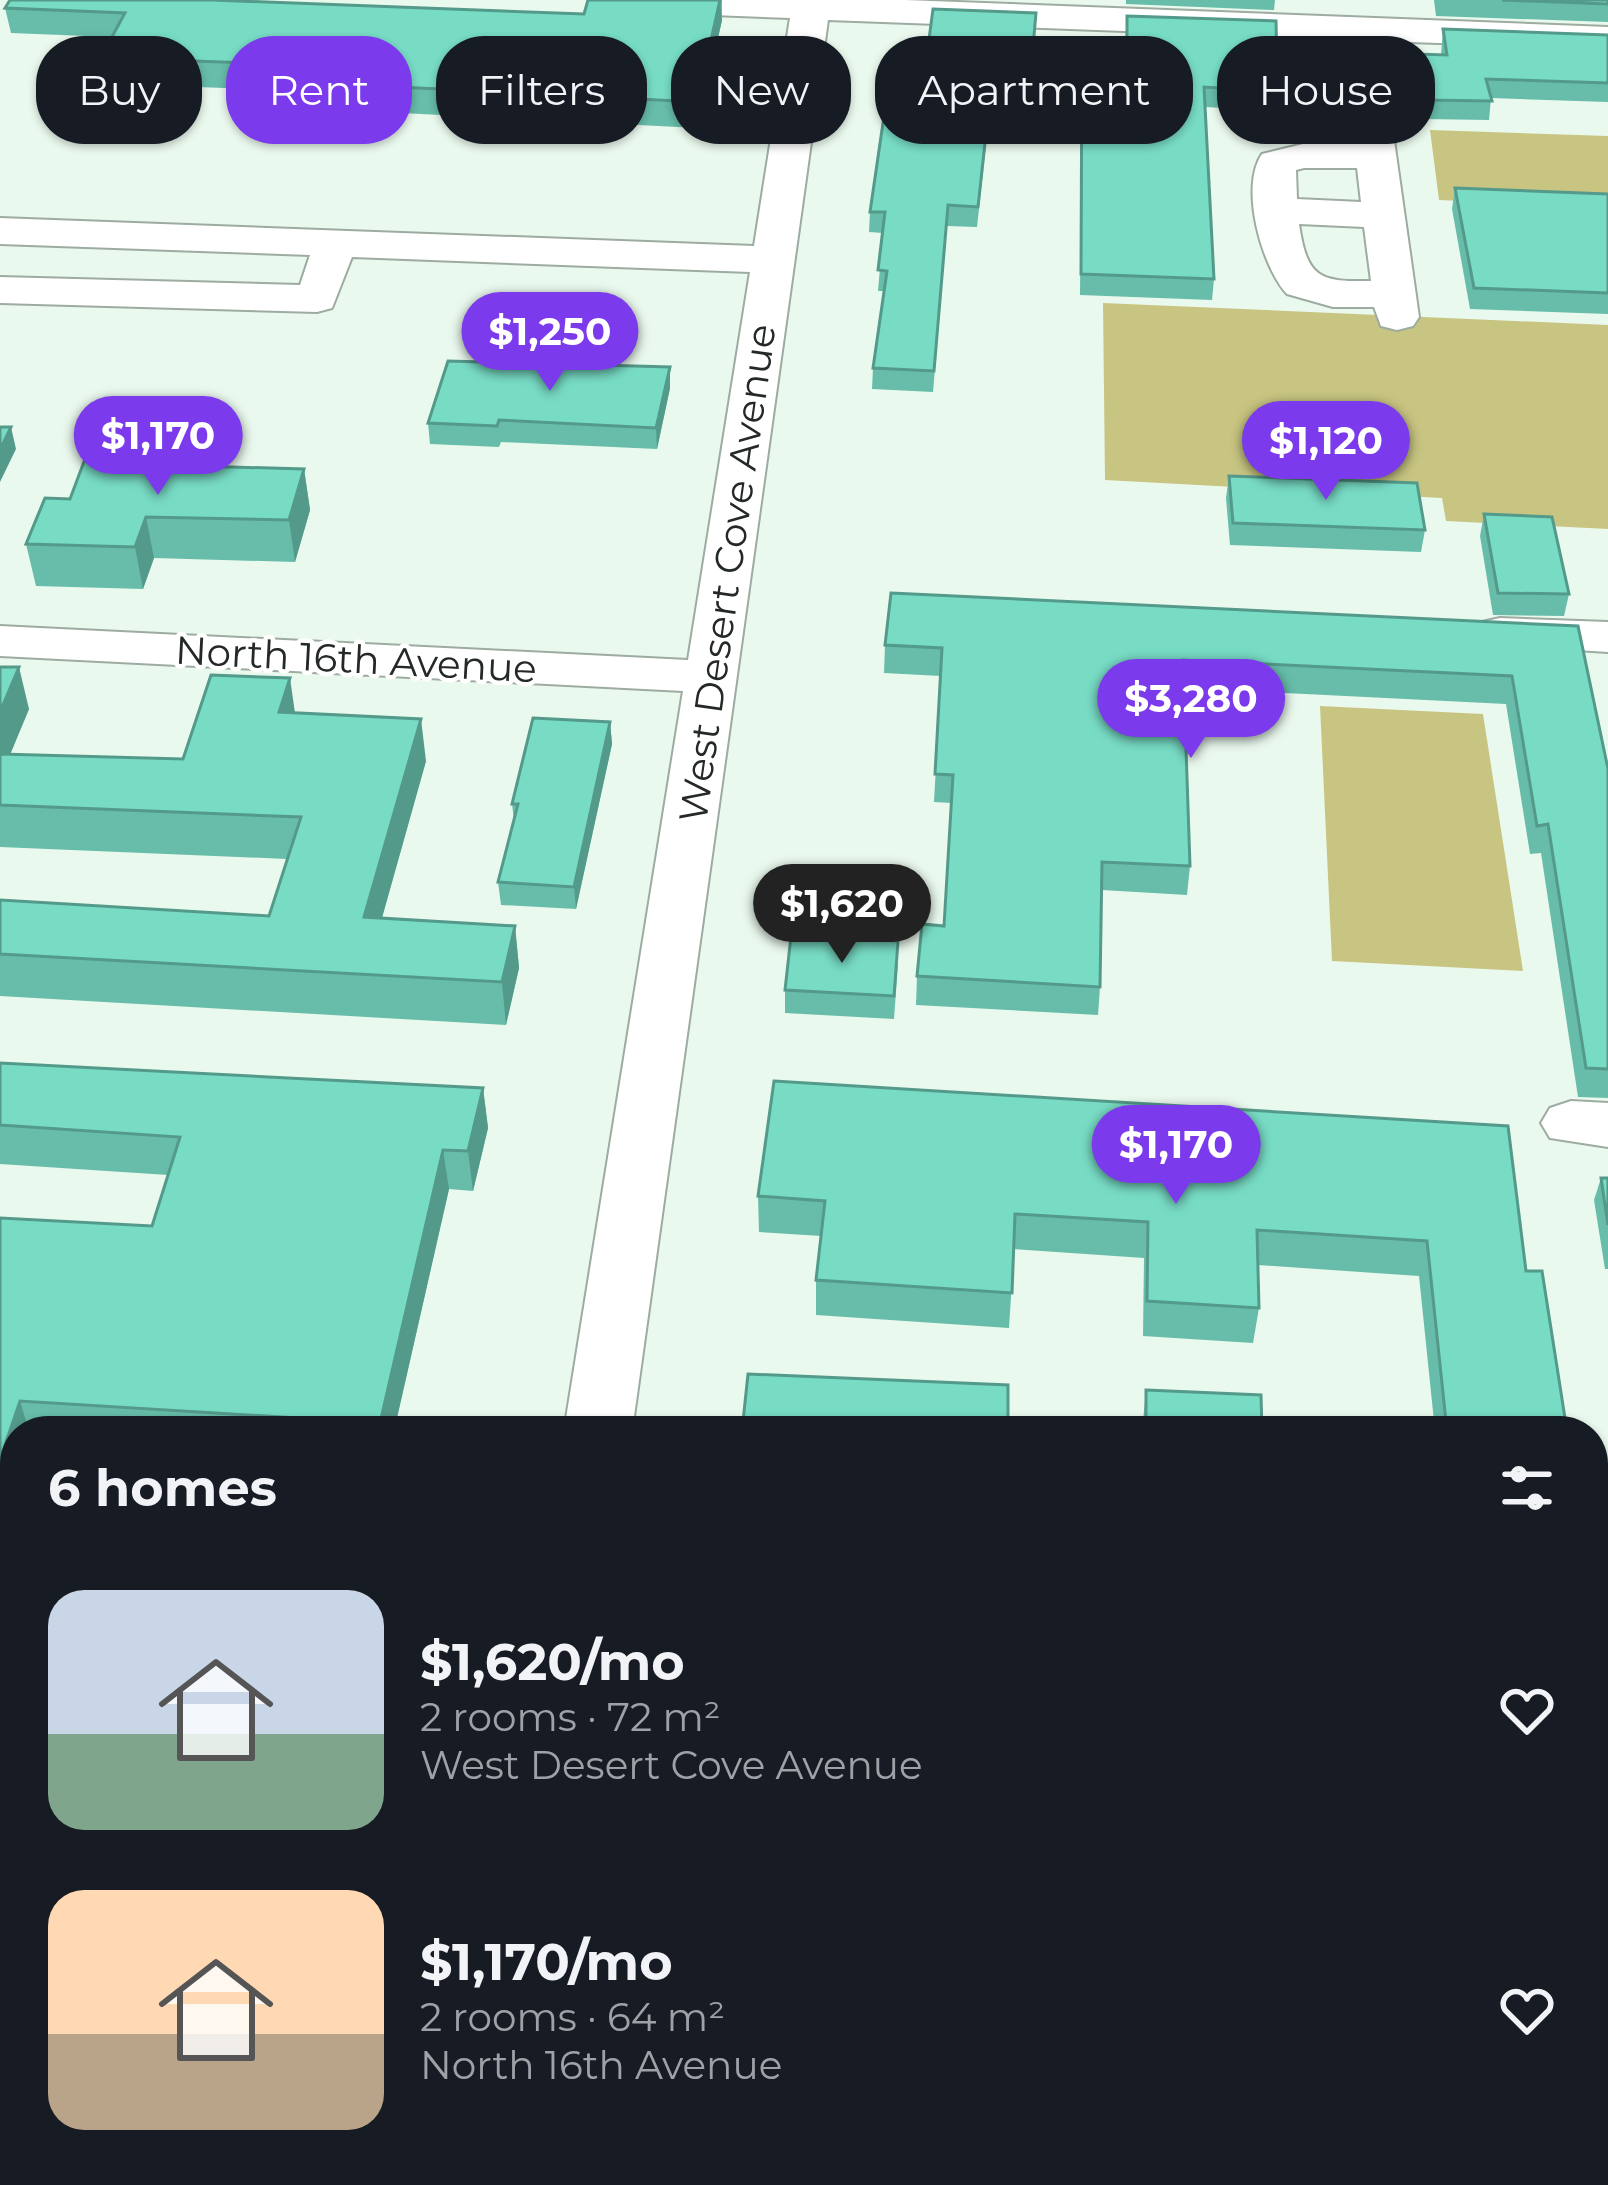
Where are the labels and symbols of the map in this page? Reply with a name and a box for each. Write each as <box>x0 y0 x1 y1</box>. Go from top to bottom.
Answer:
pin: $1,250 <box>452 292 648 394</box>
street label: West Desert Cove Avenue <box>668 321 786 825</box>
pin: $1,170 <box>60 396 256 498</box>
pin: $1,120 <box>1228 401 1424 503</box>
street label: North 16th Avenue <box>174 626 538 692</box>
pin: $3,280 <box>1093 659 1289 761</box>
pin: $1,620 <box>744 864 940 966</box>
pin: $1,170 <box>1078 1105 1274 1207</box>

